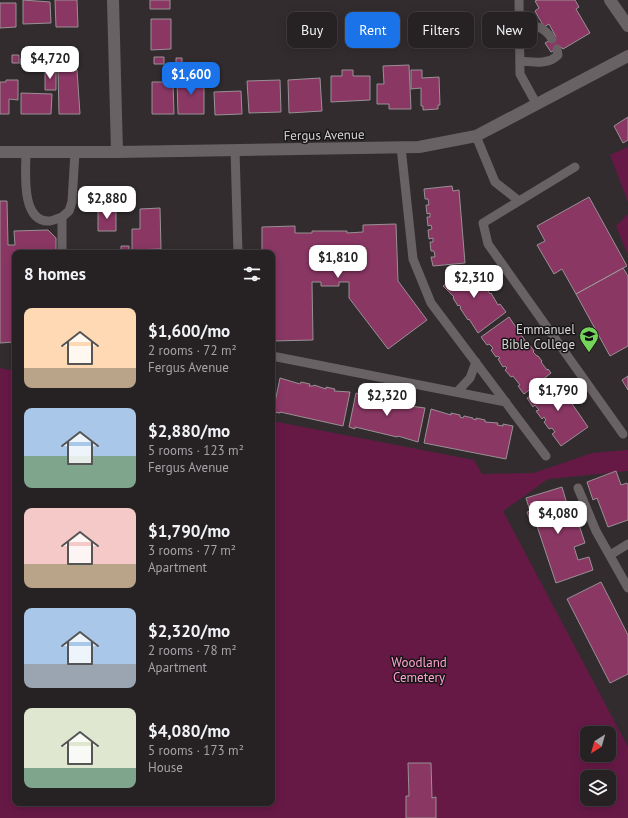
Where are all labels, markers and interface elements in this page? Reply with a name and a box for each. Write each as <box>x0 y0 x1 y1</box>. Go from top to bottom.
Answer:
chip: Buy <box>287 12 337 48</box>
chip: Rent <box>345 12 400 48</box>
chip: Filters <box>408 12 474 48</box>
chip: New <box>482 12 537 48</box>
pin: $4,720 <box>17 46 83 80</box>
text: $4,720 <box>30 50 70 67</box>
pin: $1,600 <box>158 62 224 96</box>
text: $1,600 <box>171 66 211 83</box>
street label: Fergus Avenue <box>283 126 365 144</box>
pin: $2,880 <box>74 186 140 220</box>
text: $2,880 <box>87 190 127 207</box>
pin: $1,810 <box>305 245 371 279</box>
text: $1,810 <box>318 249 358 266</box>
text: 8 homes <box>24 263 86 285</box>
icon: filters <box>241 263 263 285</box>
pin: $2,310 <box>441 265 507 299</box>
text: $2,310 <box>454 269 494 286</box>
text: $1,600/mo <box>148 320 230 342</box>
place label: Emmanuel Bible College <box>501 321 575 353</box>
icon: home <box>56 324 104 372</box>
school or university icon: Emmanuel Bible College <box>578 325 600 353</box>
text: 2 rooms · 72 m² <box>148 342 237 359</box>
text: Fergus Avenue <box>148 359 229 376</box>
pin: $1,790 <box>525 378 591 412</box>
text: $1,790 <box>538 382 578 399</box>
pin: $2,320 <box>354 383 420 417</box>
text: $2,320 <box>367 387 407 404</box>
text: $2,880/mo <box>148 420 230 442</box>
icon: home <box>56 424 104 472</box>
text: 5 rooms · 123 m² <box>148 442 244 459</box>
text: Fergus Avenue <box>148 459 229 476</box>
pin: $4,080 <box>525 501 591 535</box>
text: $4,080 <box>538 505 578 522</box>
text: $1,790/mo <box>148 520 230 542</box>
icon: home <box>56 524 104 572</box>
text: 3 rooms · 77 m² <box>148 542 236 559</box>
text: Apartment <box>148 559 207 576</box>
text: $2,320/mo <box>148 620 230 642</box>
icon: home <box>56 624 104 672</box>
text: 2 rooms · 78 m² <box>148 642 237 659</box>
park label: Woodland Cemetery <box>391 654 447 686</box>
text: Apartment <box>148 659 207 676</box>
text: $4,080/mo <box>148 720 230 742</box>
icon: home <box>56 724 104 772</box>
north arrow <box>580 726 616 762</box>
map controls <box>580 726 616 806</box>
text: 5 rooms · 173 m² <box>148 742 244 759</box>
text: House <box>148 759 183 776</box>
button: layers <box>580 770 616 806</box>

